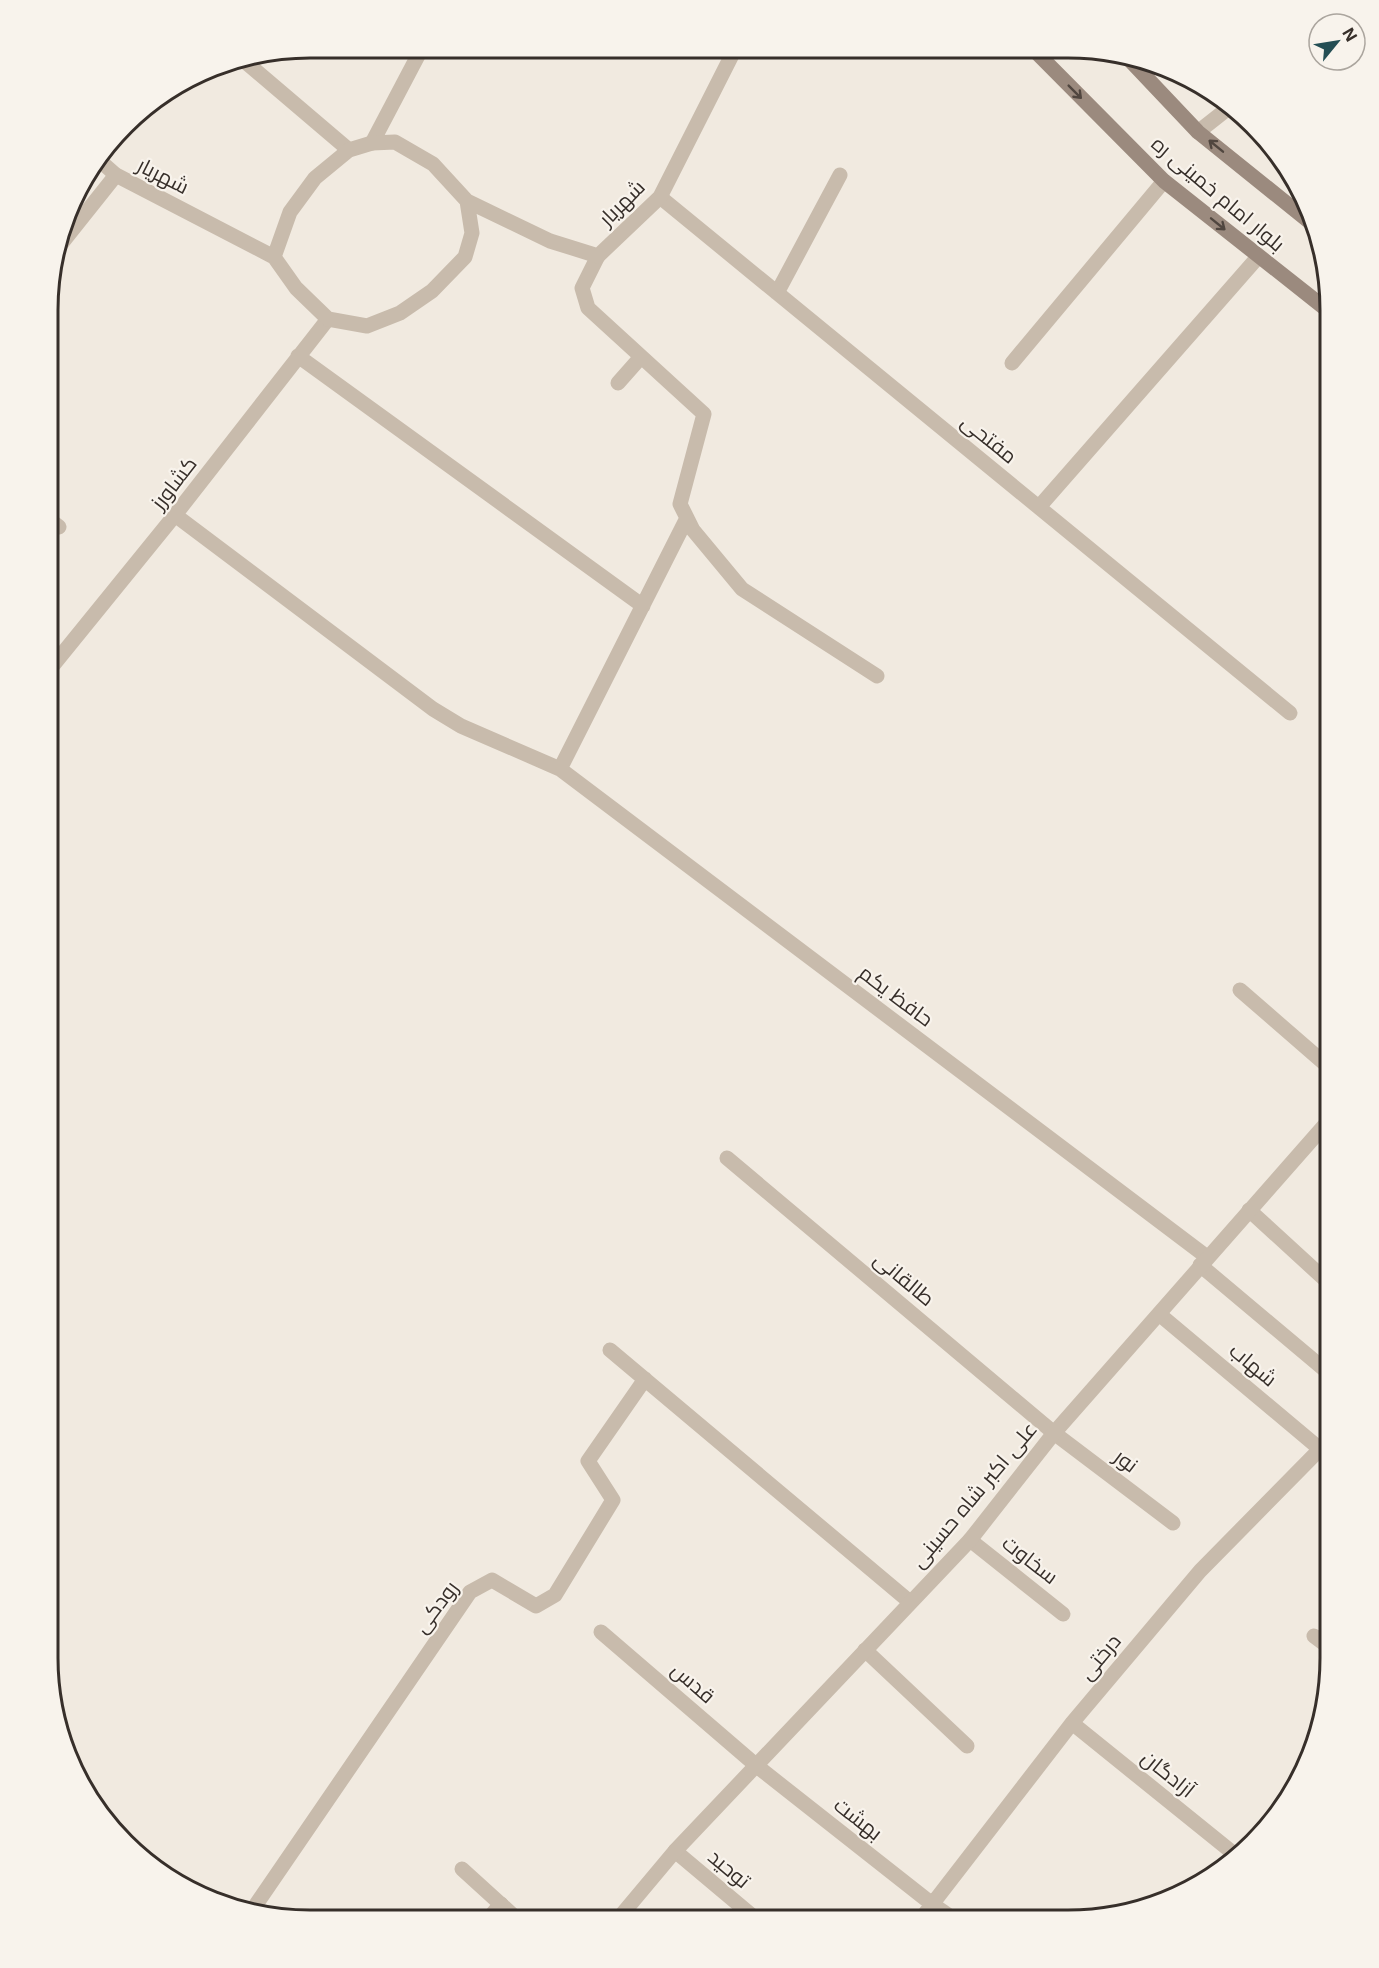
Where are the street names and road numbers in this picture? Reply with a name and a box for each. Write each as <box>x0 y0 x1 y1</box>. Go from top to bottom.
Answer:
street label: بلوار امام خمینی ره <box>1145 131 1290 258</box>
street label: شهریار <box>132 152 193 200</box>
street label: شهریار <box>593 174 651 232</box>
street label: مفتحی <box>956 409 1022 469</box>
street label: کشاورز <box>145 451 202 515</box>
street label: حافظ یکم <box>853 960 938 1033</box>
street label: طالقانی <box>868 1246 940 1312</box>
street label: شهاب <box>1224 1338 1282 1392</box>
street label: علی اکبر شاه حسینی <box>905 1417 1043 1573</box>
street label: نور <box>1109 1443 1143 1478</box>
street label: سخاوت <box>997 1530 1063 1589</box>
street label: رودکی <box>408 1576 464 1638</box>
street label: درختی <box>1073 1629 1127 1685</box>
street label: قدس <box>666 1657 720 1709</box>
street label: آزادگان <box>1136 1745 1200 1804</box>
street label: بهشت <box>828 1792 888 1846</box>
street label: توحید <box>703 1844 756 1893</box>

